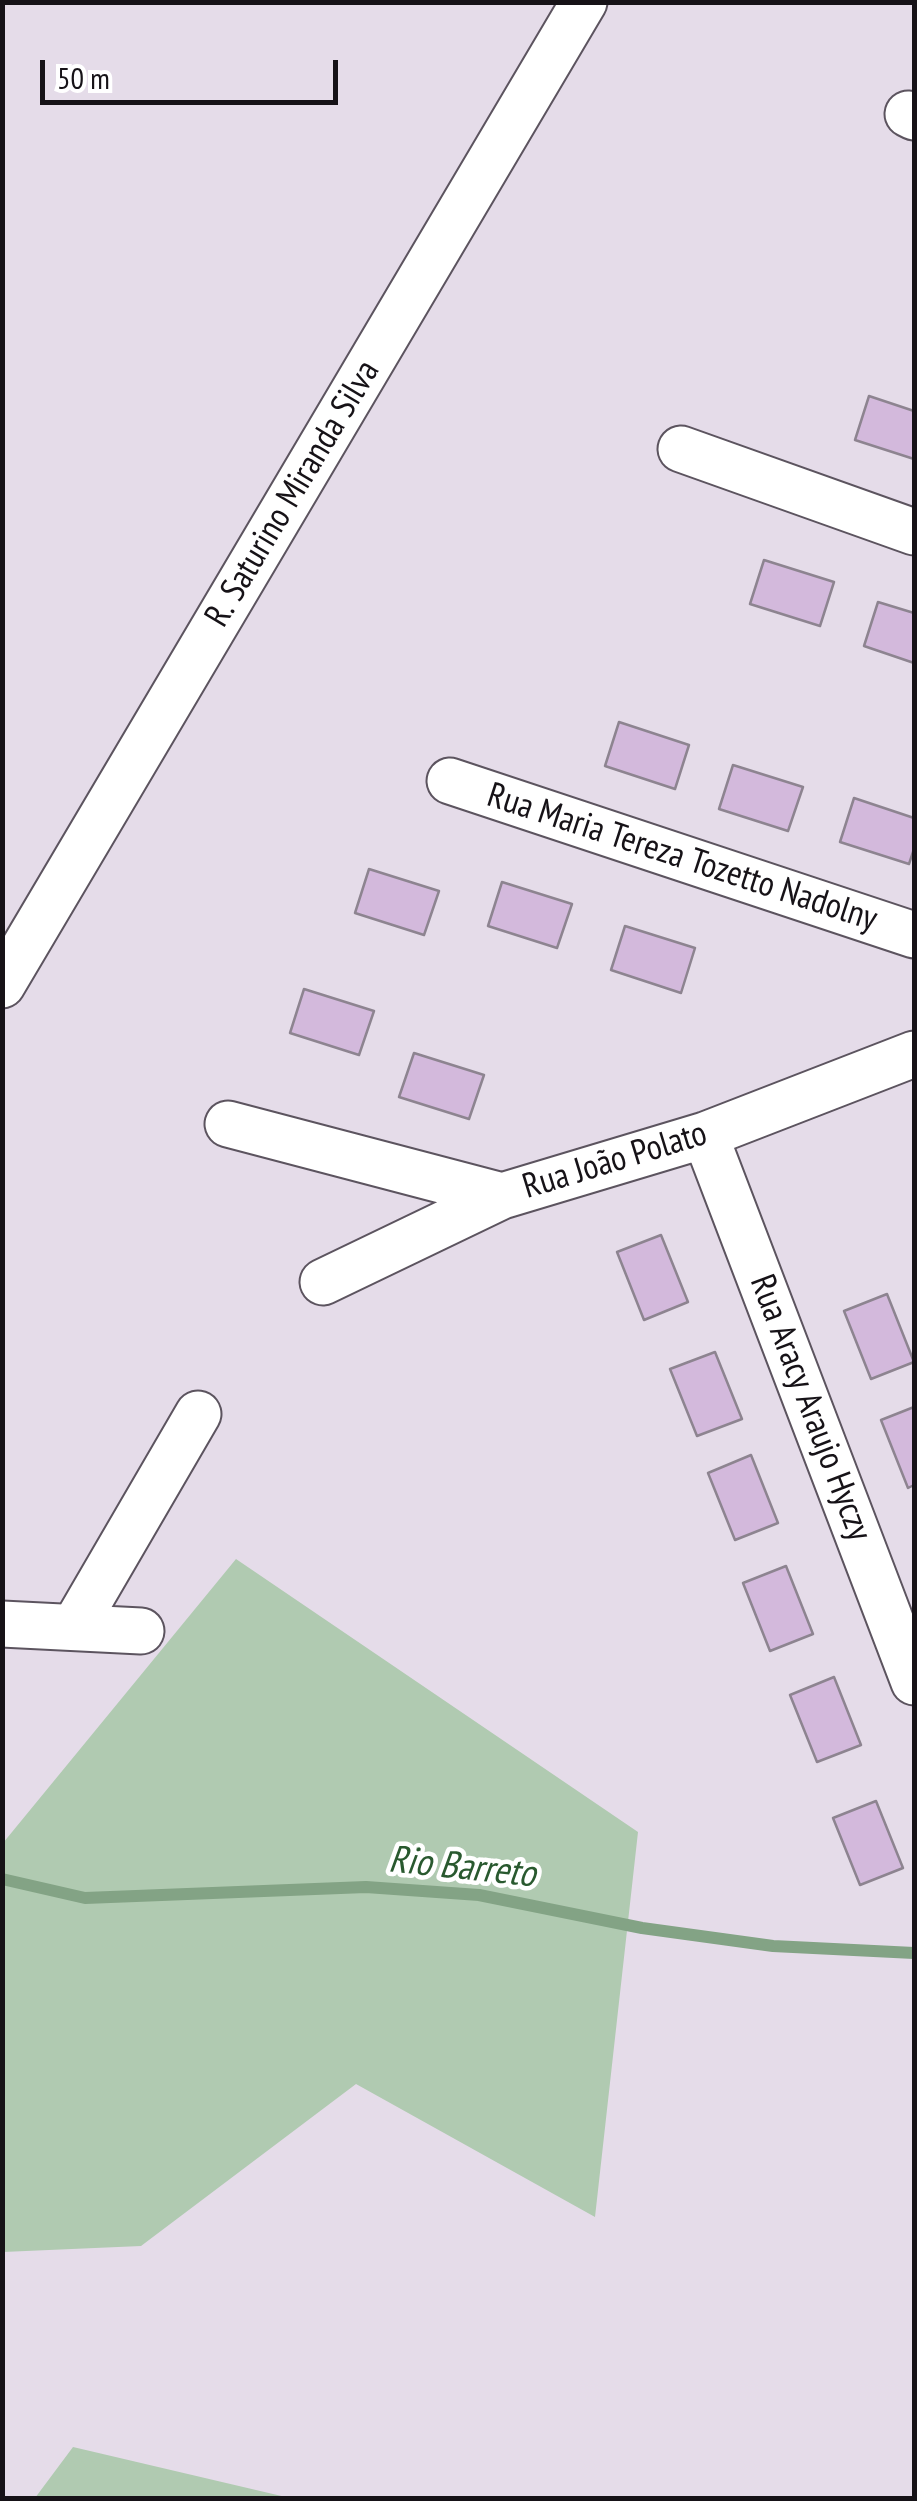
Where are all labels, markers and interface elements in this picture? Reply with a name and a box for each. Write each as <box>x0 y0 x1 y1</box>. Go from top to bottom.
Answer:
scale bar <box>45 40 342 102</box>
text: 50 m <box>57 58 110 97</box>
street label: R. Saturino Miranda Silva <box>197 353 389 635</box>
street label: Rua Maria Tereza Tozetto Nadolny <box>482 775 882 941</box>
street label: Rua João Polato <box>518 1113 712 1209</box>
street label: Rua Aracy Araujo Hyczy <box>740 1269 880 1547</box>
water label: Rio Barreto <box>386 1838 538 1898</box>

